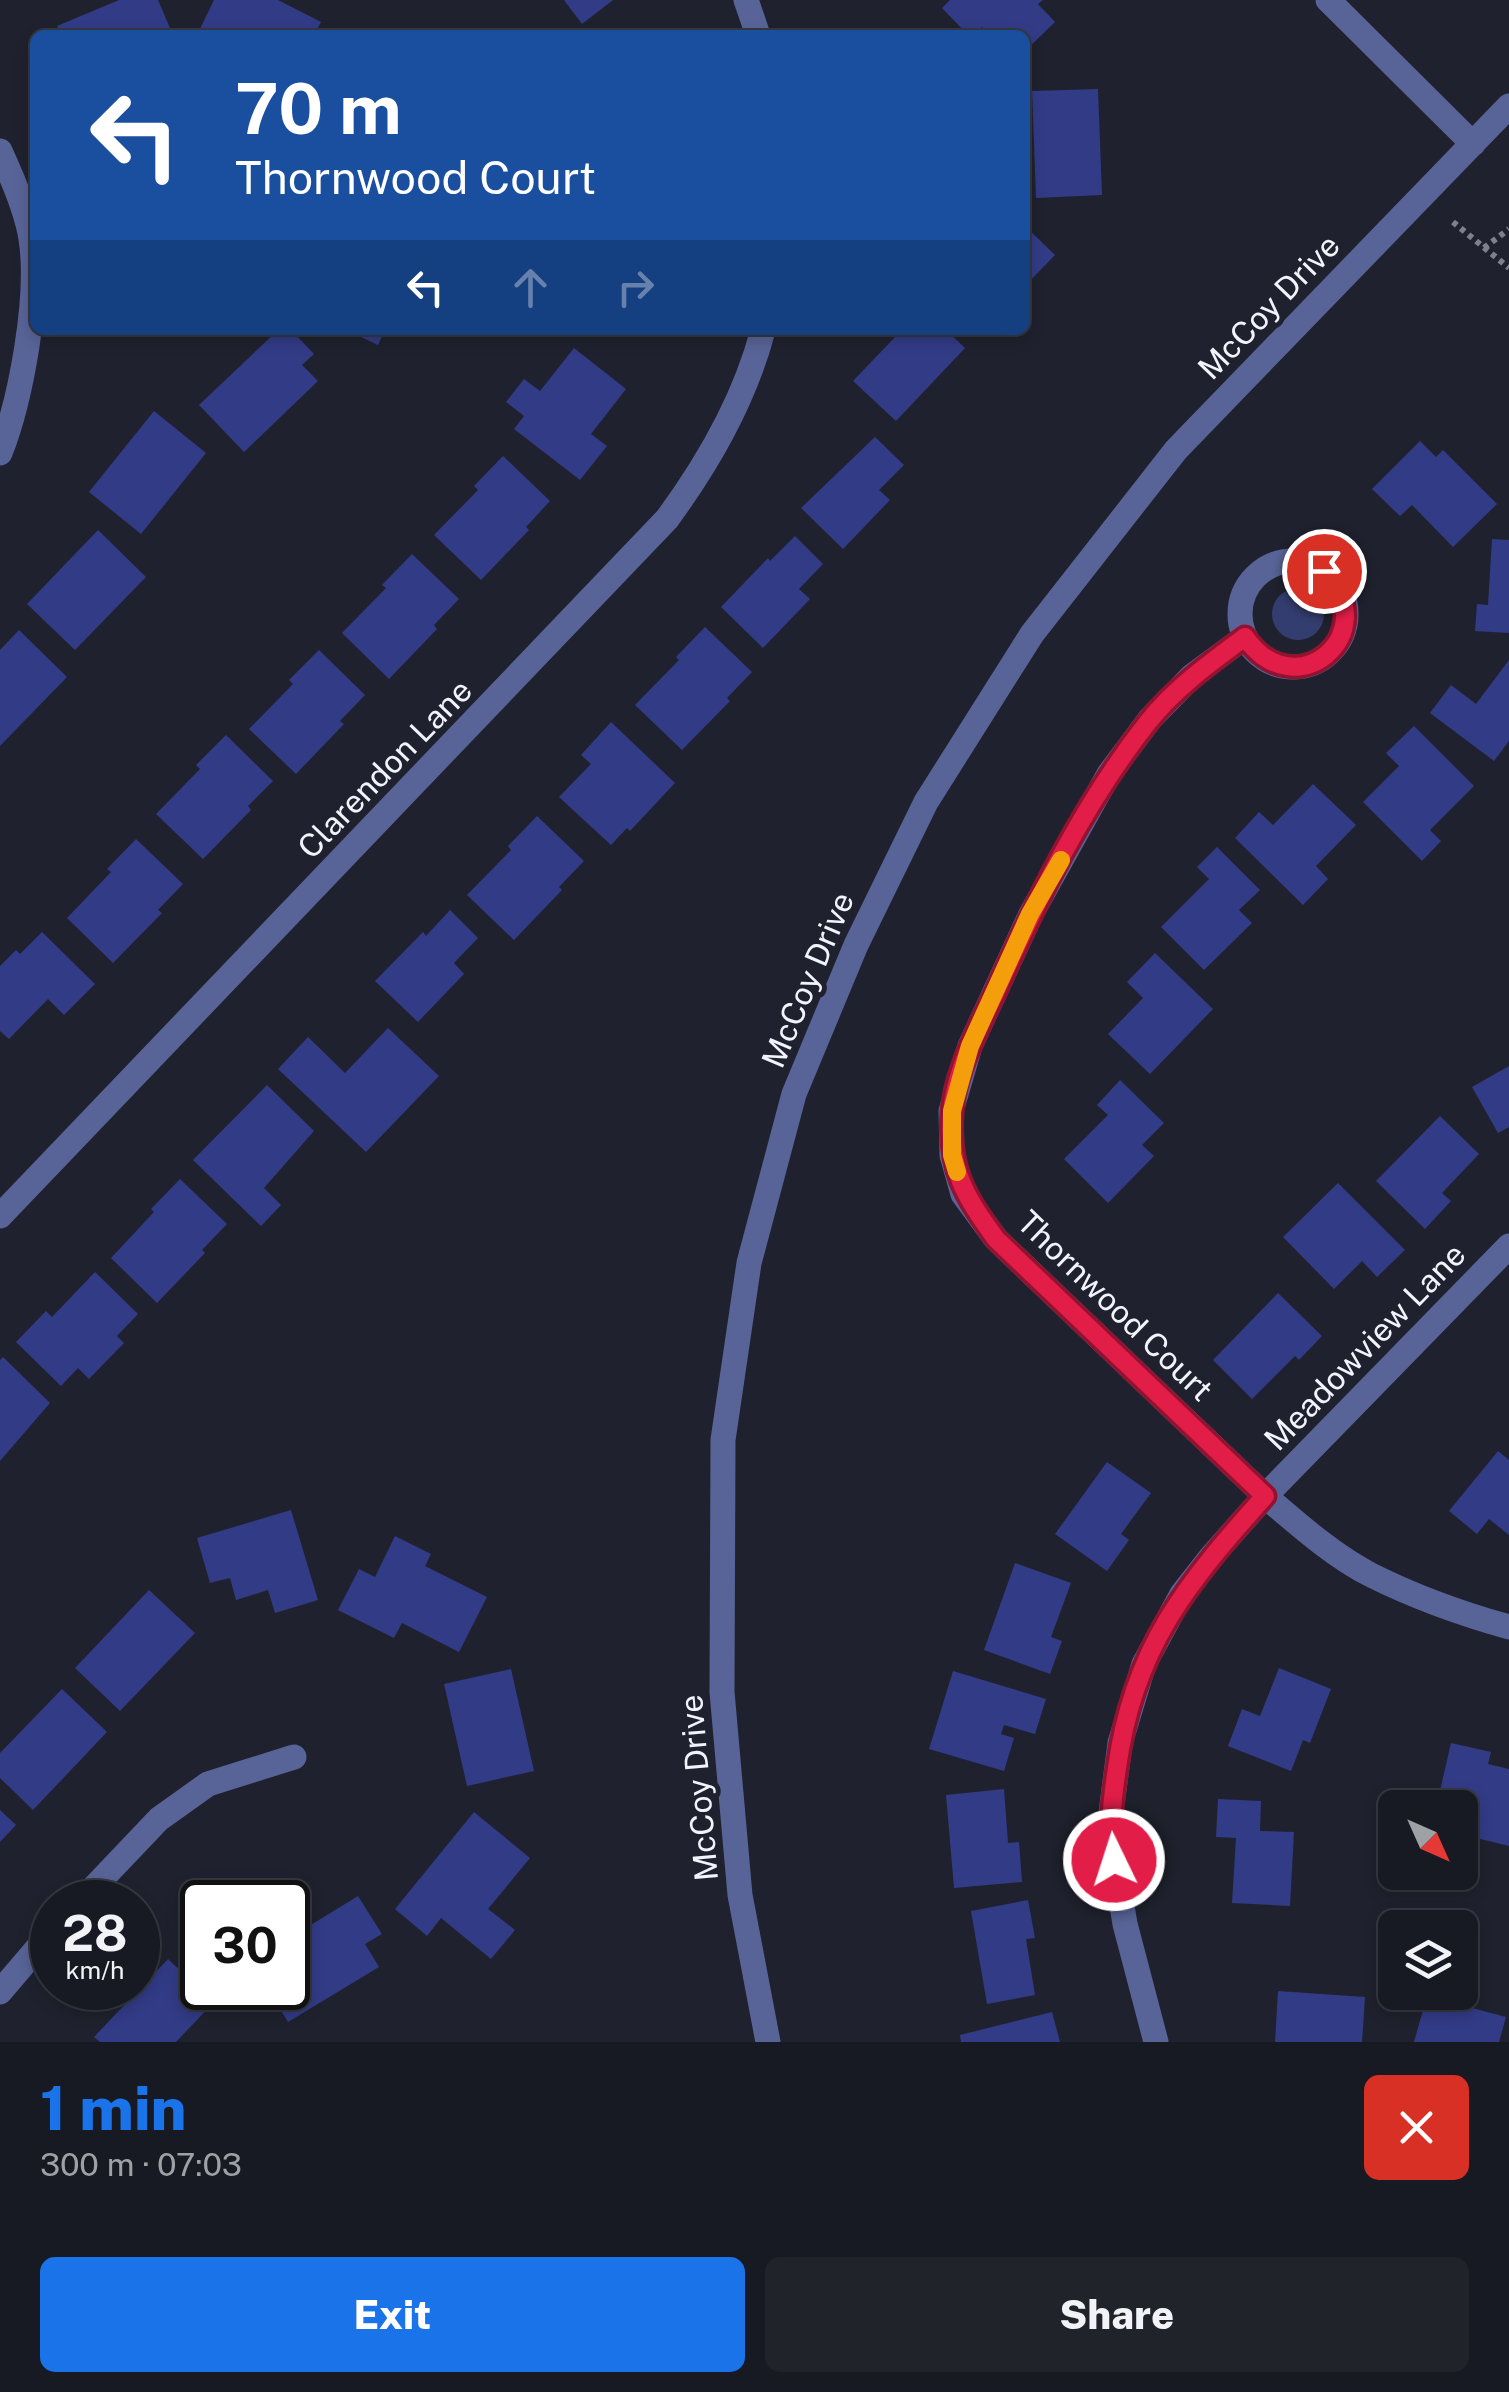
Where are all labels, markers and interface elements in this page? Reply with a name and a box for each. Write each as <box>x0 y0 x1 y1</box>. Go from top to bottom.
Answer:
text: 70 m <box>235 67 402 150</box>
icon: left <box>70 70 200 200</box>
text: Thornwood Court <box>235 151 596 204</box>
street label: McCoy Drive <box>1190 227 1347 387</box>
icon: left <box>398 260 453 315</box>
icon: ahead <box>503 260 558 315</box>
icon: right <box>608 260 663 315</box>
pin <box>1282 529 1367 614</box>
icon: arrive <box>1297 544 1352 599</box>
street label: Clarendon Lane <box>290 672 479 866</box>
street label: McCoy Drive <box>754 887 861 1073</box>
street label: Thornwood Court <box>1010 1203 1221 1408</box>
street label: Meadowview Lane <box>1257 1236 1473 1458</box>
street label: McCoy Drive <box>672 1693 725 1883</box>
north arrow <box>1378 1790 1478 1890</box>
map controls <box>1378 1790 1478 2010</box>
position arrow <box>1062 1808 1166 1912</box>
speed limit sign: 30 <box>180 1880 310 2010</box>
text: 28 <box>62 1903 128 1962</box>
button: layers <box>1378 1910 1478 2010</box>
text: km/h <box>66 1955 124 1985</box>
text: 1 min <box>40 2073 187 2144</box>
button: close <box>1364 2075 1469 2180</box>
text: 300 m · 07:03 <box>40 2146 242 2183</box>
button: Exit <box>40 2257 745 2372</box>
button: Share <box>765 2257 1469 2372</box>

